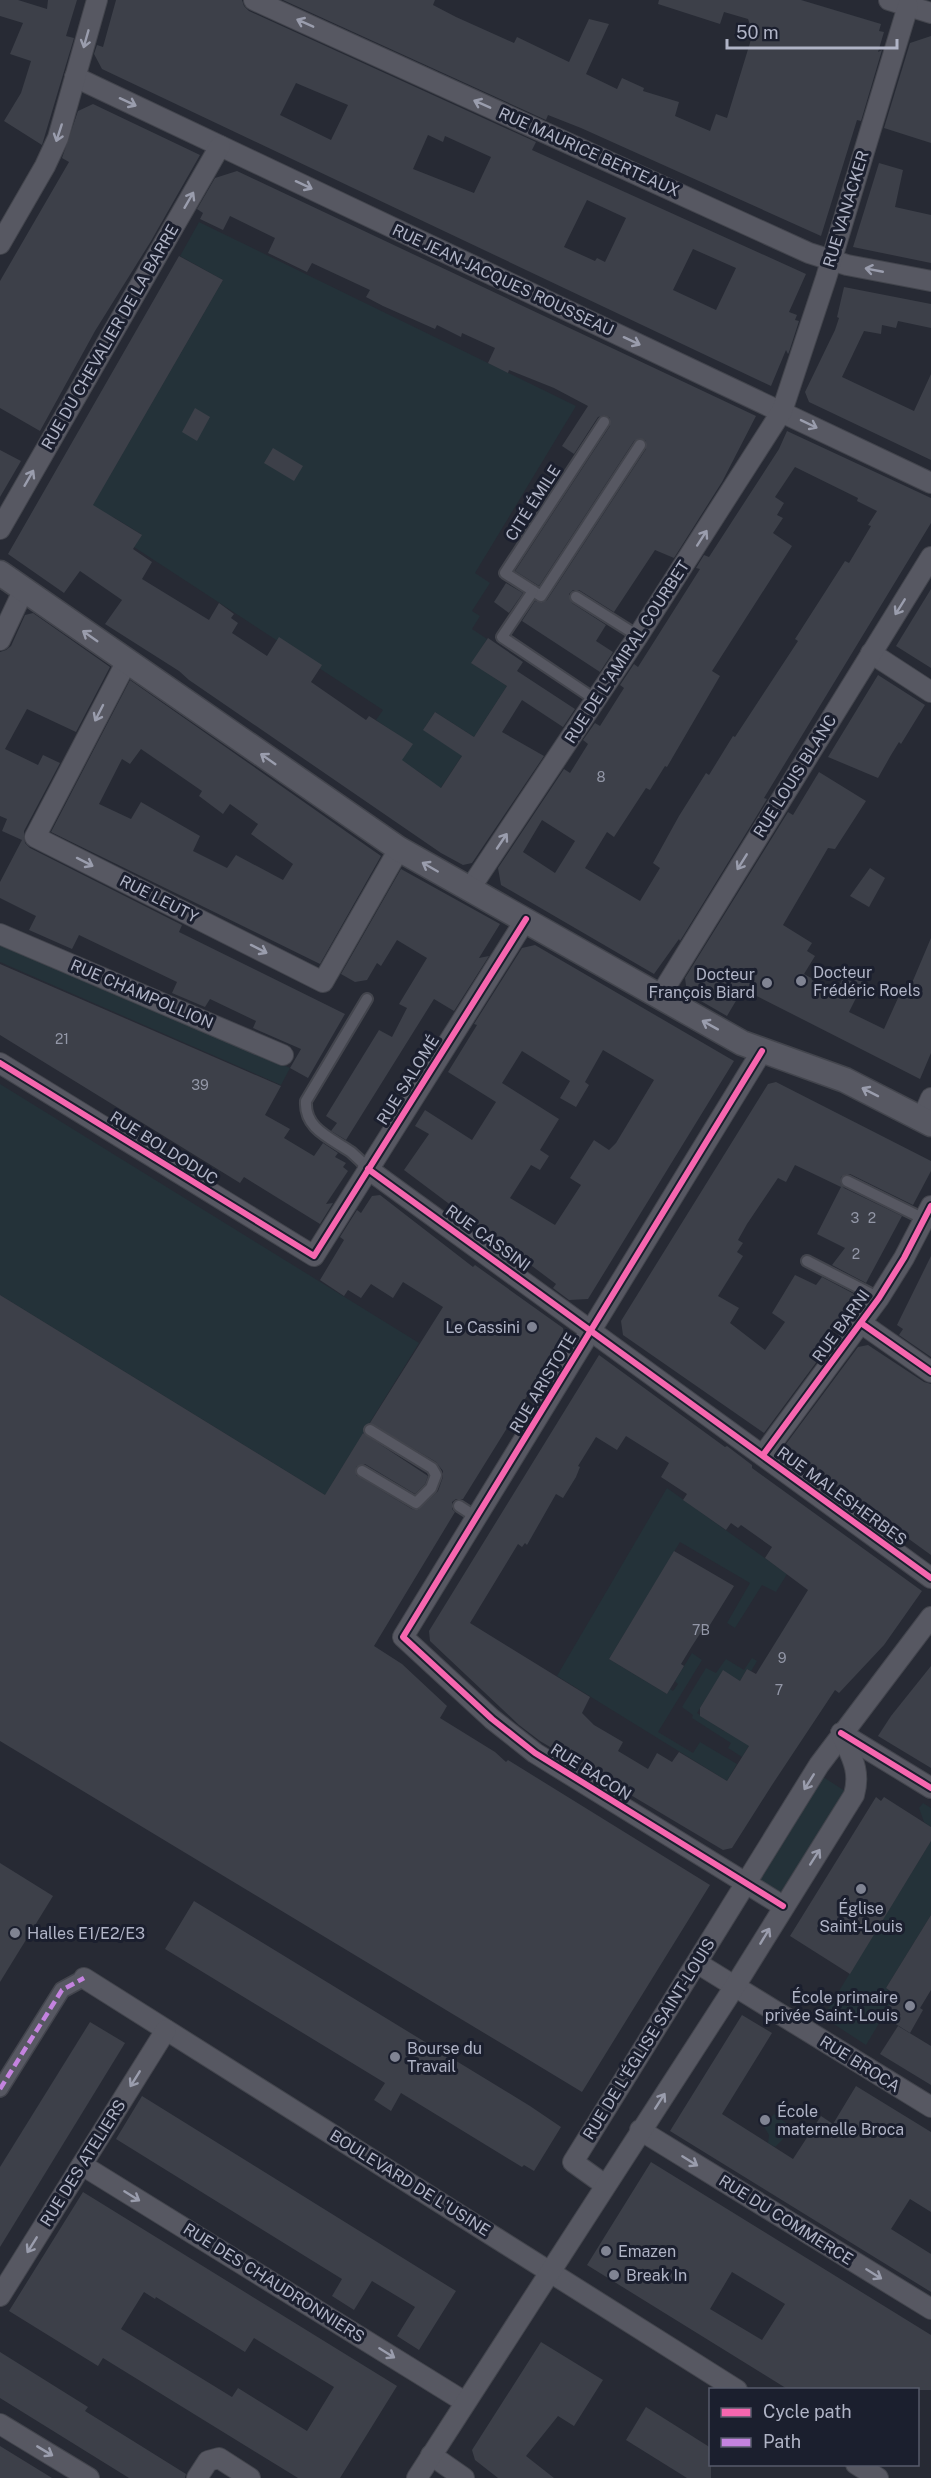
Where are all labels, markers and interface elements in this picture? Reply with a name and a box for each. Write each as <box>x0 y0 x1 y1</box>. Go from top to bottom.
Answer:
scale bar <box>727 12 896 50</box>
one-way arrow <box>296 17 314 28</box>
text: 50 m <box>736 22 779 43</box>
one-way arrow <box>80 29 91 48</box>
one-way arrow <box>118 96 136 108</box>
one-way arrow <box>474 98 492 109</box>
street label: RUE MAURICE BERTEAUX <box>496 104 682 200</box>
one-way arrow <box>53 123 64 142</box>
street label: RUE VANACKER <box>819 148 873 270</box>
one-way arrow <box>295 180 313 192</box>
one-way arrow <box>184 192 196 209</box>
street label: RUE JEAN-JACQUES ROUSSEAU <box>389 220 617 340</box>
street label: RUE DU CHEVALIER DE LA BARRE <box>38 221 182 453</box>
one-way arrow <box>864 264 884 275</box>
one-way arrow <box>623 335 641 347</box>
one-way arrow <box>799 418 817 430</box>
street label: CITÉ ÉMILE <box>501 461 565 545</box>
one-way arrow <box>23 470 35 487</box>
one-way arrow <box>696 530 708 547</box>
street label: RUE DE L'AMIRAL COURBET <box>561 557 694 747</box>
one-way arrow <box>894 598 906 615</box>
one-way arrow <box>83 630 99 642</box>
one-way arrow <box>93 704 105 721</box>
street label: RUE LOUIS BLANC <box>750 711 840 841</box>
one-way arrow <box>260 753 276 765</box>
house number: 8 <box>596 769 606 785</box>
one-way arrow <box>496 834 508 850</box>
one-way arrow <box>735 853 747 870</box>
one-way arrow <box>75 856 93 868</box>
one-way arrow <box>422 861 439 873</box>
street label: RUE LEUTY <box>116 871 202 927</box>
one-way arrow <box>249 944 267 955</box>
street label: RUE CHAMPOLLION <box>68 955 216 1033</box>
place label: Docteur Frédéric Roels <box>813 963 920 1000</box>
place label: Docteur François Biard <box>649 965 755 1002</box>
marker: Docteur Frédéric Roels <box>794 974 808 988</box>
marker: Docteur François Biard <box>760 976 774 990</box>
one-way arrow <box>701 1018 718 1030</box>
house number: 21 <box>55 1031 69 1047</box>
street label: RUE SALOMÉ <box>372 1031 443 1128</box>
house number: 39 <box>191 1077 209 1093</box>
one-way arrow <box>861 1086 879 1098</box>
street label: RUE BOLDODUC <box>107 1107 221 1189</box>
street label: RUE CASSINI <box>442 1201 534 1275</box>
house number: 3 <box>851 1210 860 1226</box>
house number: 2 <box>868 1210 876 1226</box>
house number: 2 <box>852 1246 860 1262</box>
street label: RUE BARNI <box>808 1286 874 1366</box>
place label: Le Cassini <box>445 1318 520 1337</box>
marker: Le Cassini <box>525 1320 539 1334</box>
street label: RUE ARISTOTE <box>506 1329 580 1437</box>
street label: RUE MALESHERBES <box>773 1443 911 1549</box>
house number: 7B <box>692 1622 710 1638</box>
house number: 9 <box>778 1650 787 1666</box>
house number: 7 <box>775 1682 783 1698</box>
street label: RUE BACON <box>547 1740 635 1804</box>
one-way arrow <box>802 1773 814 1790</box>
one-way arrow <box>809 1849 821 1866</box>
marker: Église Saint-Louis <box>854 1882 868 1896</box>
place label: Église Saint-Louis <box>819 1898 903 1936</box>
place label: Halles E1/E2/E3 <box>27 1924 145 1943</box>
marker: Halles E1/E2/E3 <box>8 1926 22 1940</box>
one-way arrow <box>759 1928 771 1945</box>
street label: RUE DE L'ÉGLISE SAINT-LOUIS <box>578 1934 719 2143</box>
place label: École primaire privée Saint-Louis <box>765 1987 898 2025</box>
marker: École primaire privée Saint-Louis <box>903 1999 917 2013</box>
street label: RUE BROCA <box>816 2032 904 2096</box>
place label: Bourse du Travail <box>407 2039 482 2076</box>
marker: Bourse du Travail <box>388 2050 402 2064</box>
one-way arrow <box>128 2070 140 2087</box>
one-way arrow <box>653 2092 666 2109</box>
street label: RUE DES ATELIERS <box>36 2096 130 2230</box>
place label: École maternelle Broca <box>777 2101 904 2139</box>
marker: École maternelle Broca <box>758 2113 772 2127</box>
street label: BOULEVARD DE L'USINE <box>326 2126 494 2240</box>
one-way arrow <box>681 2155 698 2167</box>
street label: RUE DU COMMERCE <box>715 2171 857 2269</box>
one-way arrow <box>123 2190 140 2202</box>
street label: RUE DES CHAUDRONNIERS <box>180 2219 368 2347</box>
one-way arrow <box>26 2236 38 2253</box>
place label: Emazen <box>618 2242 676 2261</box>
marker: Emazen <box>599 2244 613 2258</box>
place label: Break In <box>626 2266 687 2285</box>
marker: Break In <box>607 2268 621 2282</box>
one-way arrow <box>865 2268 882 2280</box>
one-way arrow <box>378 2348 395 2360</box>
legend <box>709 2388 919 2466</box>
text: Cycle path <box>763 2401 852 2422</box>
text: Path <box>763 2431 801 2452</box>
one-way arrow <box>36 2445 53 2457</box>

